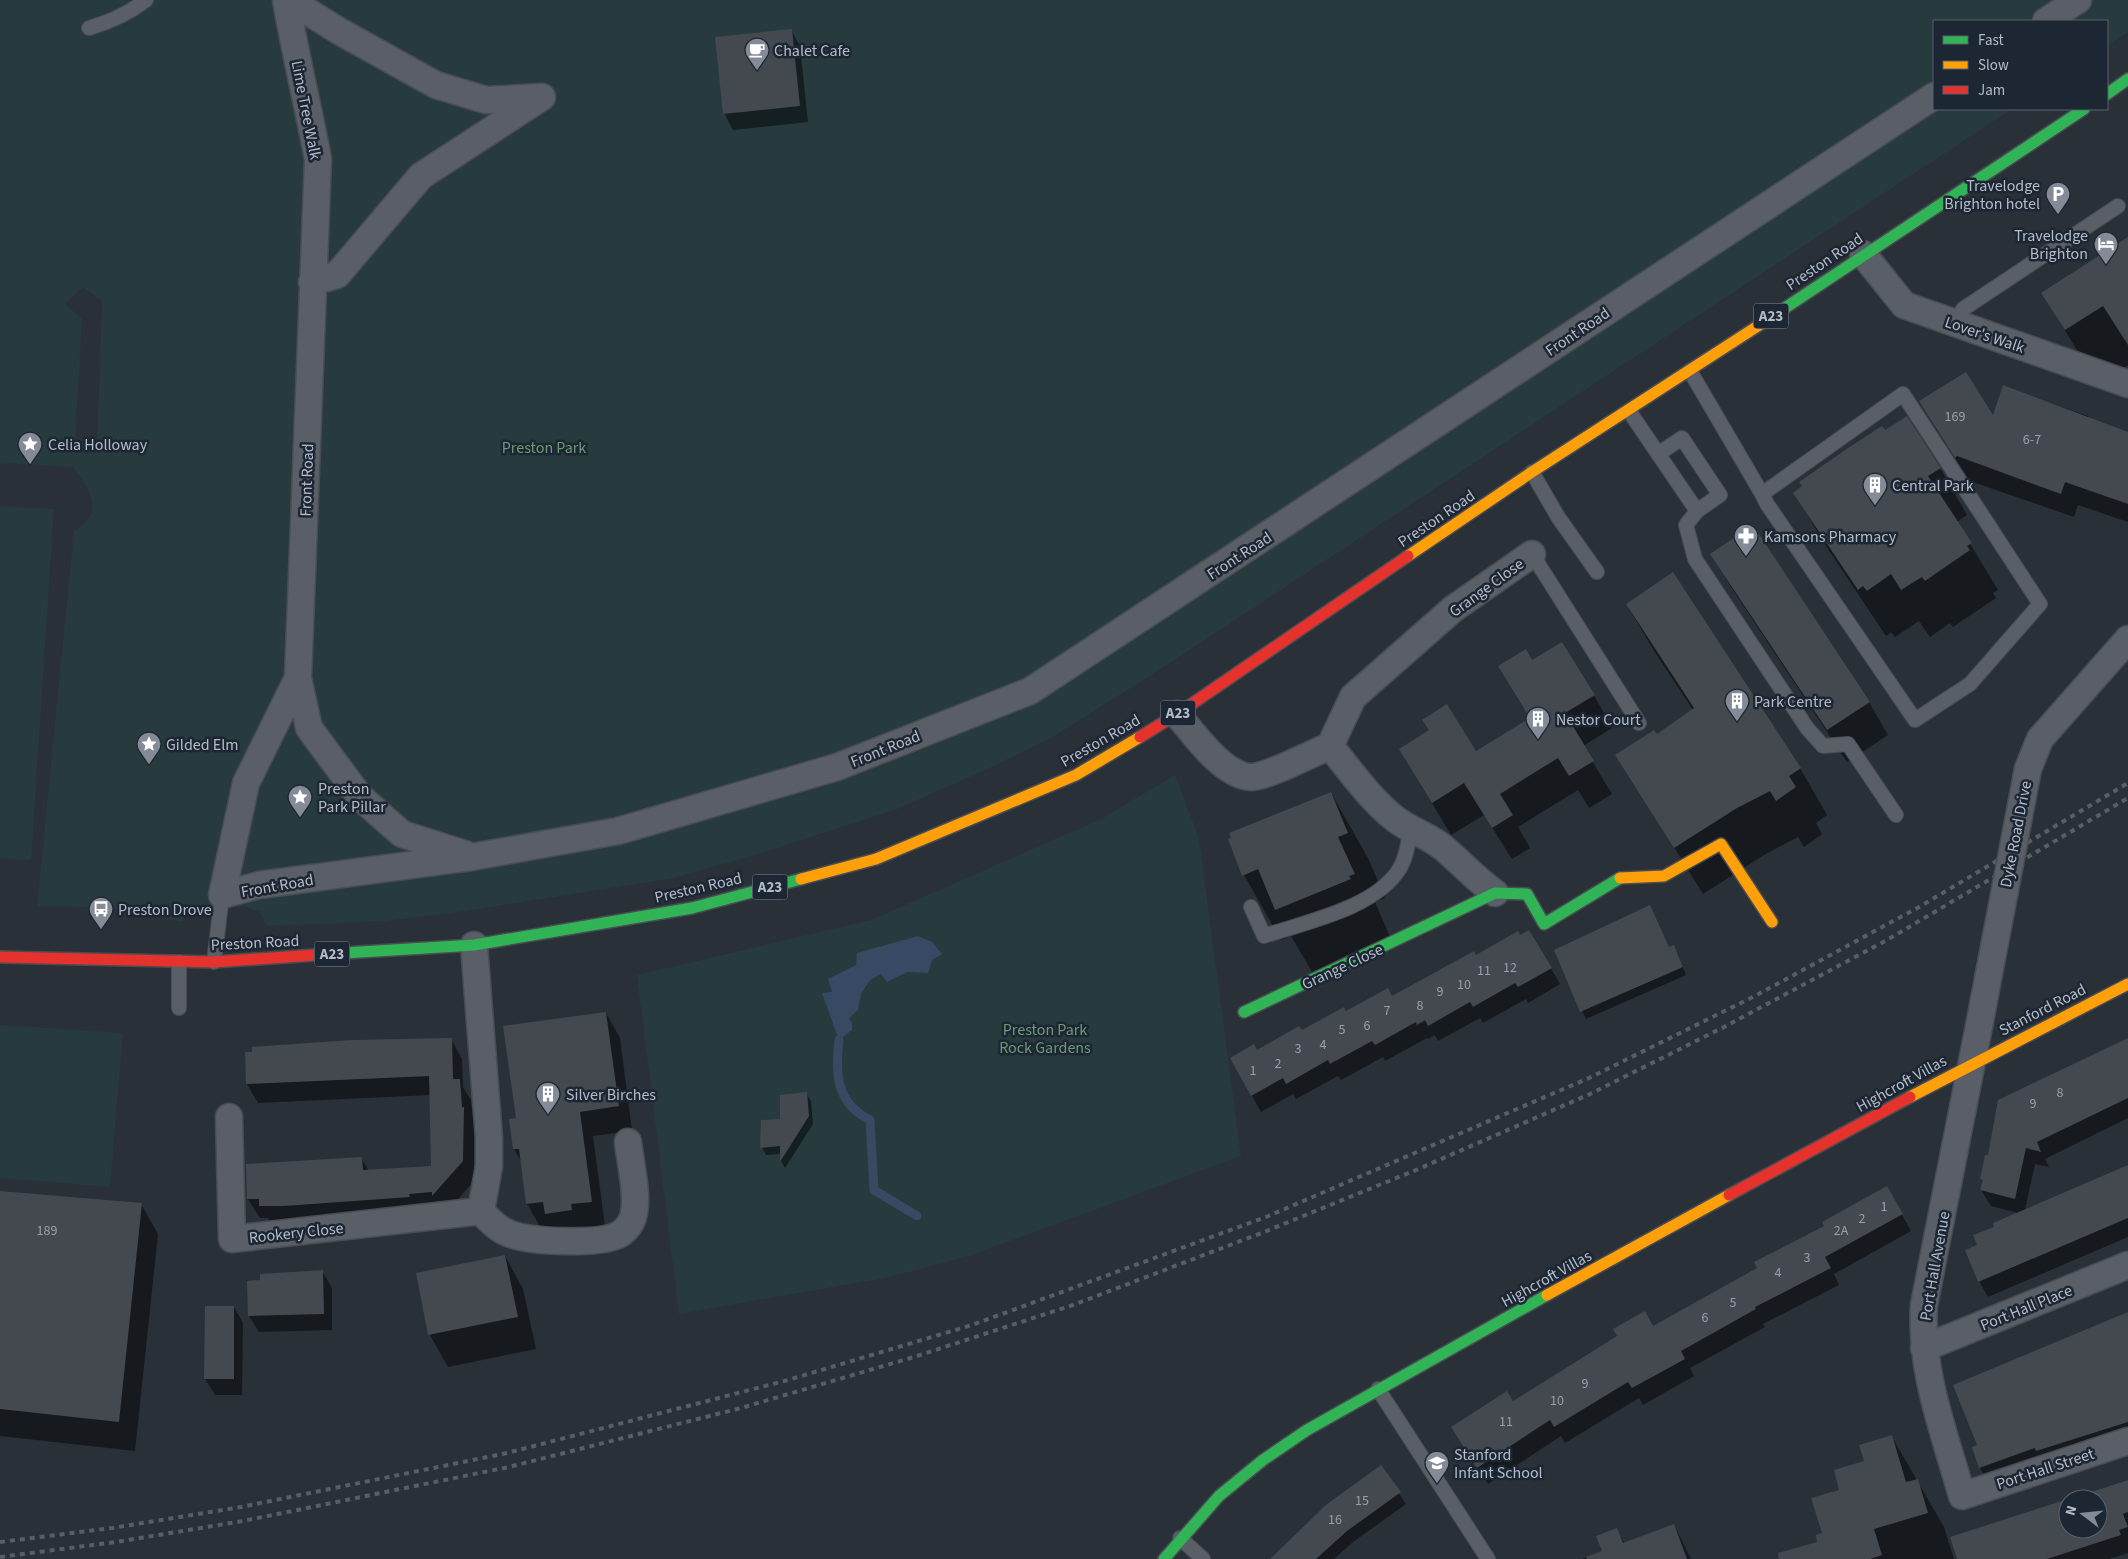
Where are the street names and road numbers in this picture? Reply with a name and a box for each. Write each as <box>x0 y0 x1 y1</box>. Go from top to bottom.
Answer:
street label: Lime Tree Walk <box>286 59 326 162</box>
street label: Preston Road <box>1782 228 1868 296</box>
street label: Front Road <box>1541 302 1614 361</box>
road number: A23 <box>1754 304 1788 328</box>
street label: Lover's Walk <box>1942 311 2028 359</box>
street label: Front Road <box>295 443 319 517</box>
street label: Preston Road <box>1394 485 1480 553</box>
street label: Front Road <box>1203 527 1276 585</box>
street label: Grange Close <box>1445 553 1528 622</box>
road number: A23 <box>1160 700 1196 726</box>
street label: Preston Road <box>1056 709 1145 773</box>
street label: Front Road <box>847 725 924 773</box>
street label: Dyke Road Drive <box>1995 779 2037 889</box>
street label: Preston Road <box>652 867 744 909</box>
street label: Front Road <box>239 869 315 903</box>
road number: A23 <box>752 874 788 900</box>
street label: Preston Road <box>210 930 300 956</box>
street label: Grange Close <box>1298 938 1387 995</box>
road number: A23 <box>314 942 350 966</box>
street label: Stanford Road <box>1995 979 2090 1041</box>
street label: Highcroft Villas <box>1852 1050 1951 1118</box>
street label: Port Hall Avenue <box>1915 1210 1955 1323</box>
street label: Rookery Close <box>248 1217 345 1249</box>
street label: Highcroft Villas <box>1497 1245 1596 1313</box>
street label: Port Hall Place <box>1977 1279 2076 1336</box>
street label: Port Hall Street <box>1994 1443 2098 1495</box>

